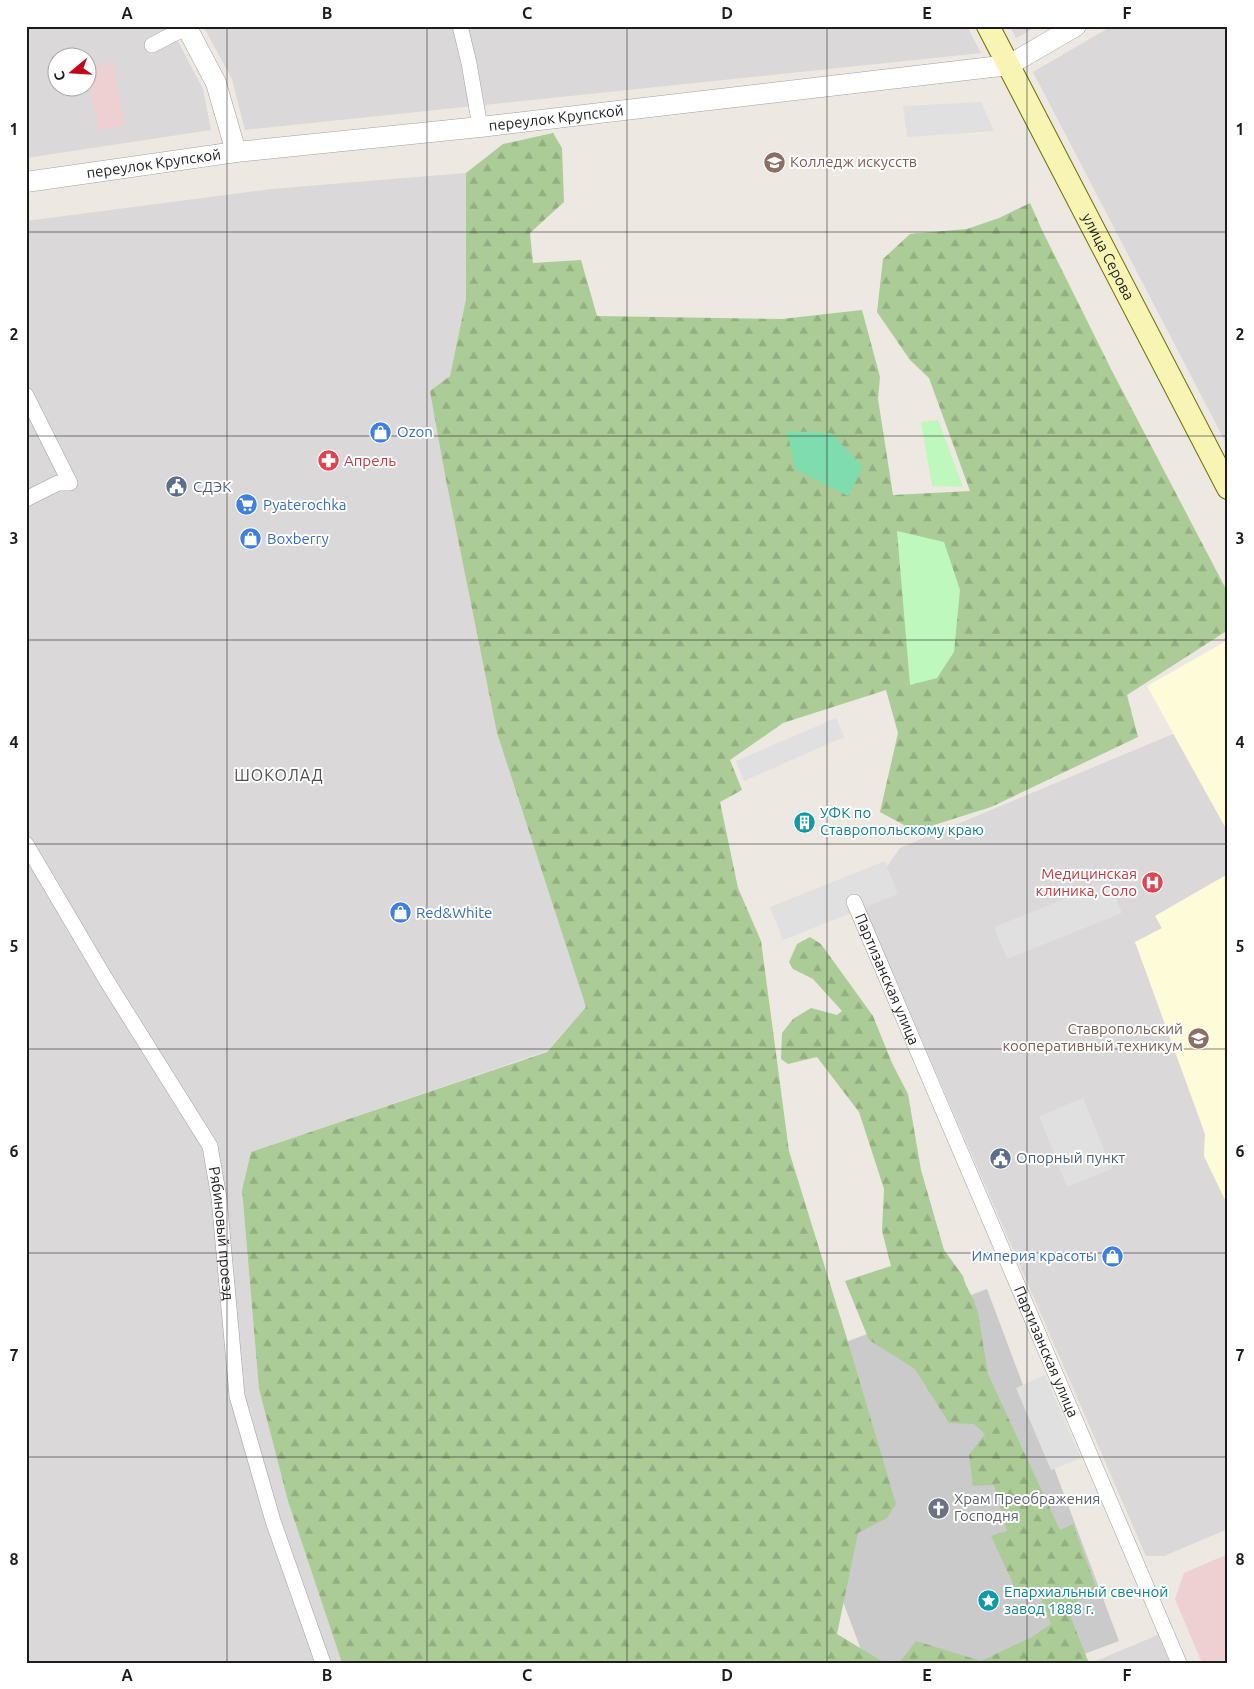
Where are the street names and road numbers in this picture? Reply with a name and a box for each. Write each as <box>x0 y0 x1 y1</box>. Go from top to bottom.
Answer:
street label: переулок Крупской <box>488 101 624 134</box>
street label: переулок Крупской <box>85 145 222 181</box>
street label: улица Серова <box>1079 210 1138 303</box>
street label: Партизанская улица <box>852 911 923 1047</box>
street label: Рябиновый проезд <box>206 1165 237 1301</box>
street label: Партизанская улица <box>1011 1283 1082 1420</box>

